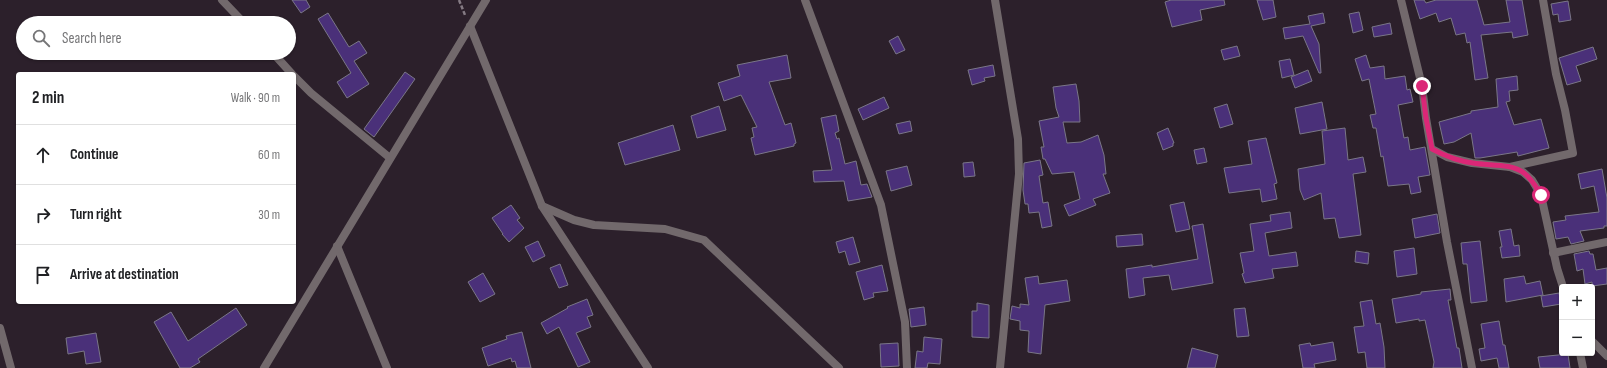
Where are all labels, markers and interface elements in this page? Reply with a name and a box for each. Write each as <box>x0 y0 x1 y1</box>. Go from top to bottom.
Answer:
search box <box>16 16 296 60</box>
icon: search <box>30 27 52 49</box>
text: Search here <box>62 29 122 48</box>
route end <box>1413 77 1431 95</box>
text: 2 min <box>32 88 64 108</box>
text: Walk · 90 m <box>231 90 280 106</box>
icon: ahead <box>32 144 54 166</box>
text: Continue <box>70 145 119 164</box>
text: 60 m <box>258 147 280 163</box>
route start <box>1532 186 1550 204</box>
icon: right <box>32 204 54 226</box>
text: Turn right <box>70 205 122 224</box>
text: 30 m <box>258 207 280 223</box>
icon: arrive <box>32 264 54 286</box>
text: Arrive at destination <box>70 265 179 284</box>
map controls <box>1559 284 1595 356</box>
button: + <box>1559 284 1595 320</box>
button: − <box>1559 320 1595 356</box>

